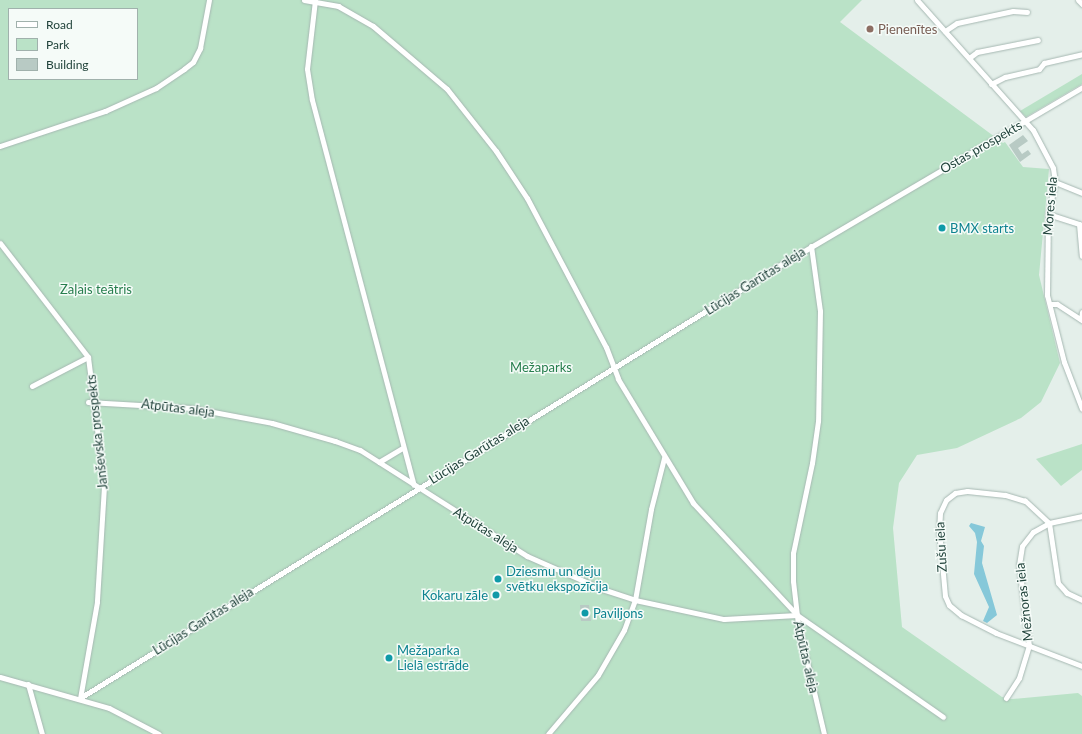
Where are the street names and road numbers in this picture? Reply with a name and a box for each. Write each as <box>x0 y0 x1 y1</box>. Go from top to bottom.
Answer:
street label: Ostas prospekts <box>937 117 1025 177</box>
street label: Mores iela <box>1040 176 1060 236</box>
street label: Lūcijas Garūtas aleja <box>702 244 808 318</box>
street label: Janševska prospekts <box>83 374 111 490</box>
street label: Atpūtas aleja <box>140 396 216 420</box>
street label: Lūcijas Garūtas aleja <box>426 413 532 487</box>
street label: Atpūtas aleja <box>451 504 521 556</box>
street label: Zušu iela <box>932 521 950 573</box>
street label: Mežnoras iela <box>1012 562 1036 642</box>
street label: Lūcijas Garūtas aleja <box>150 584 256 658</box>
street label: Atpūtas aleja <box>790 619 822 695</box>

